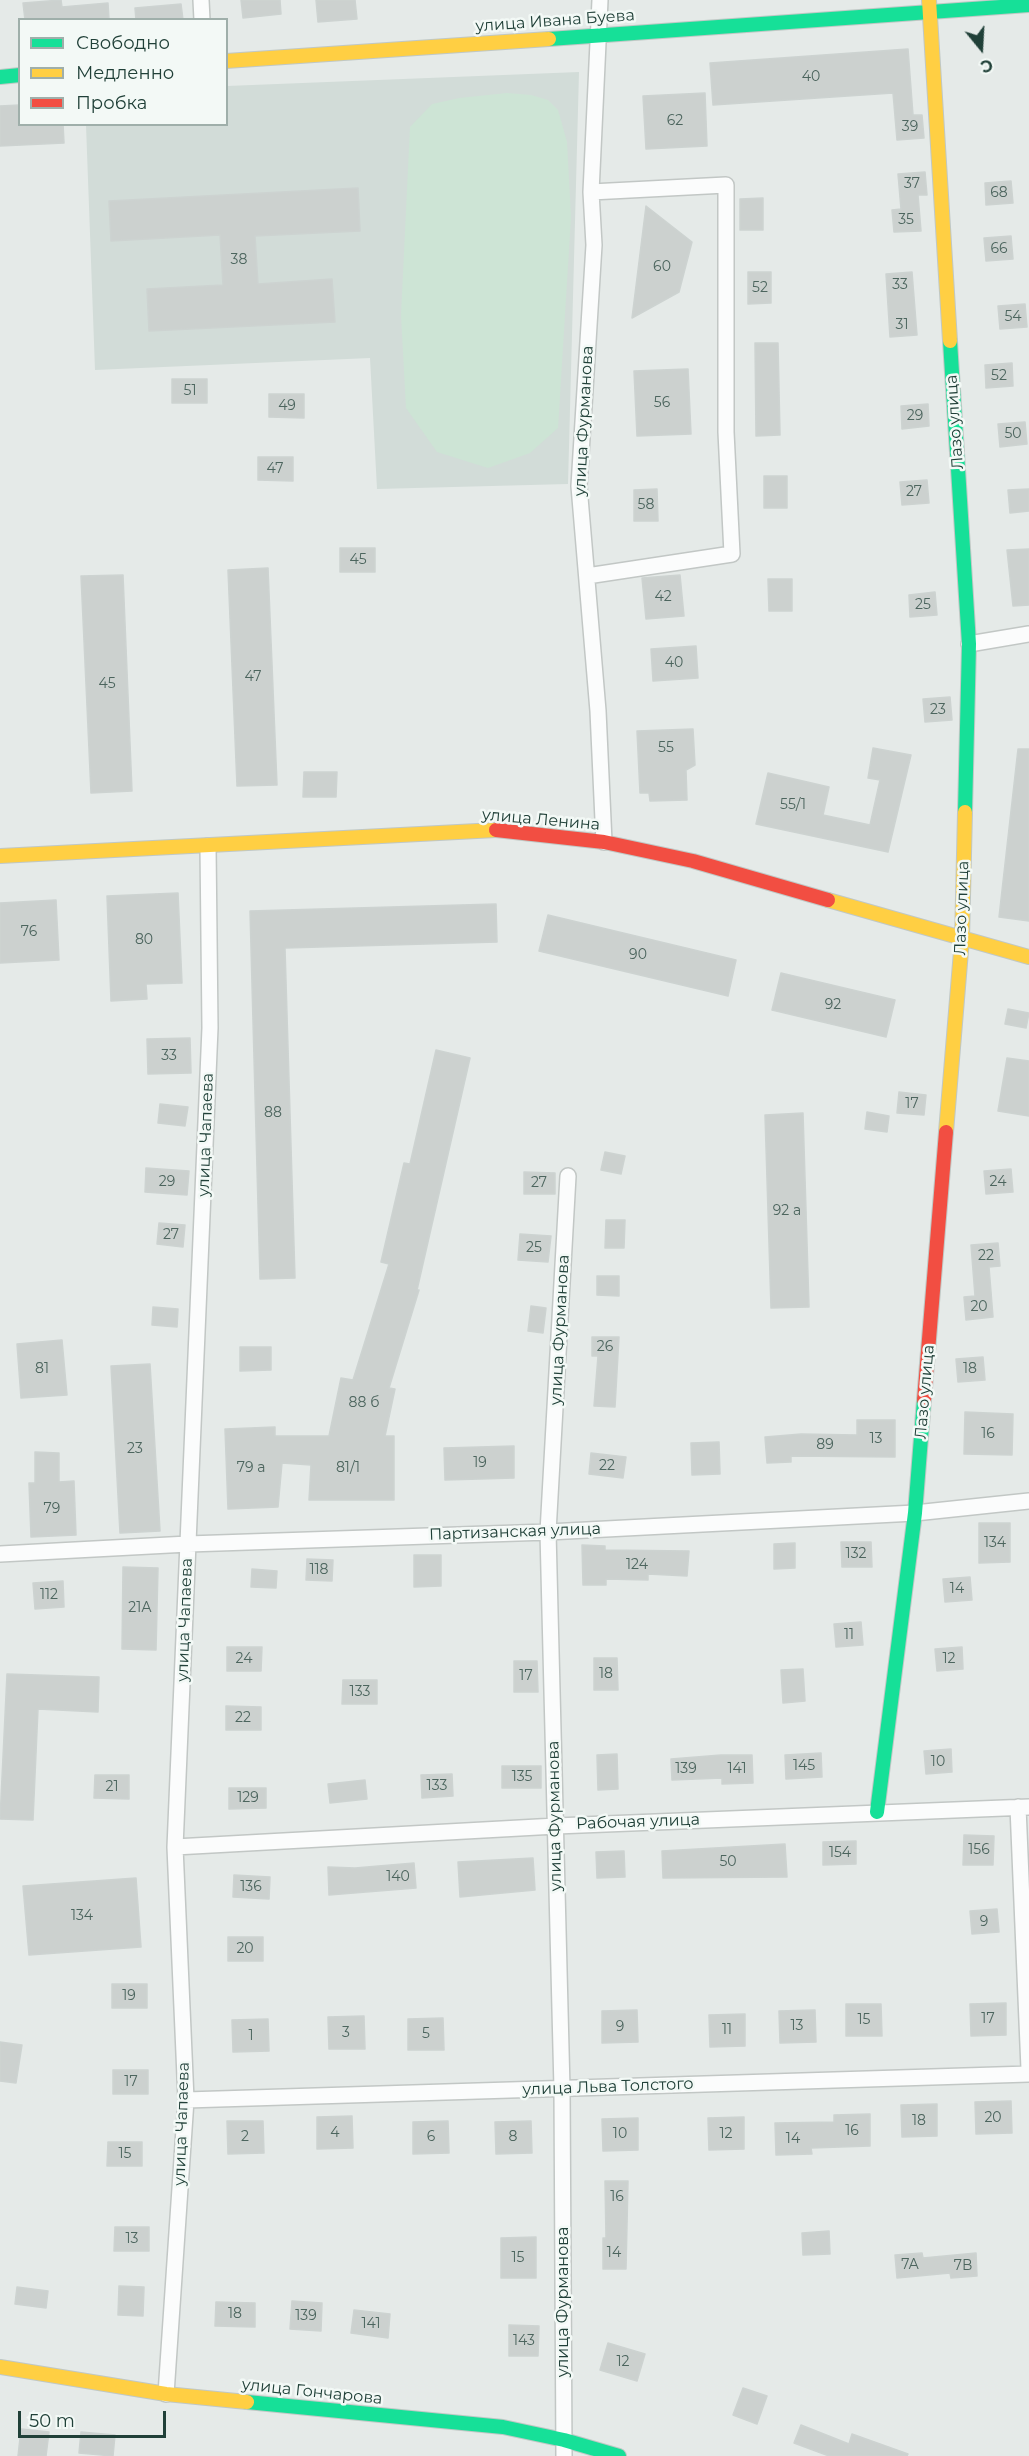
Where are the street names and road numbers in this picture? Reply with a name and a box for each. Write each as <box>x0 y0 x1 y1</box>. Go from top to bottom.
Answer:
street label: улица Ивана Буева <box>475 6 635 36</box>
street label: улица Фурманова <box>570 345 598 497</box>
street label: Лазо улица <box>942 374 968 470</box>
street label: улица Ленина <box>481 805 601 835</box>
street label: Лазо улица <box>951 860 973 956</box>
street label: улица Чапаева <box>194 1073 218 1197</box>
street label: улица Фурманова <box>546 1254 574 1406</box>
street label: Лазо улица <box>911 1344 939 1440</box>
street label: Партизанская улица <box>429 1519 601 1545</box>
street label: улица Чапаева <box>173 1558 197 1682</box>
street label: улица Фурманова <box>544 1740 566 1892</box>
street label: Рабочая улица <box>576 1810 700 1834</box>
street label: улица Чапаева <box>170 2062 194 2186</box>
street label: улица Льва Толстого <box>522 2074 694 2100</box>
street label: улица Фурманова <box>553 2227 573 2377</box>
street label: улица Гончарова <box>241 2375 383 2409</box>

